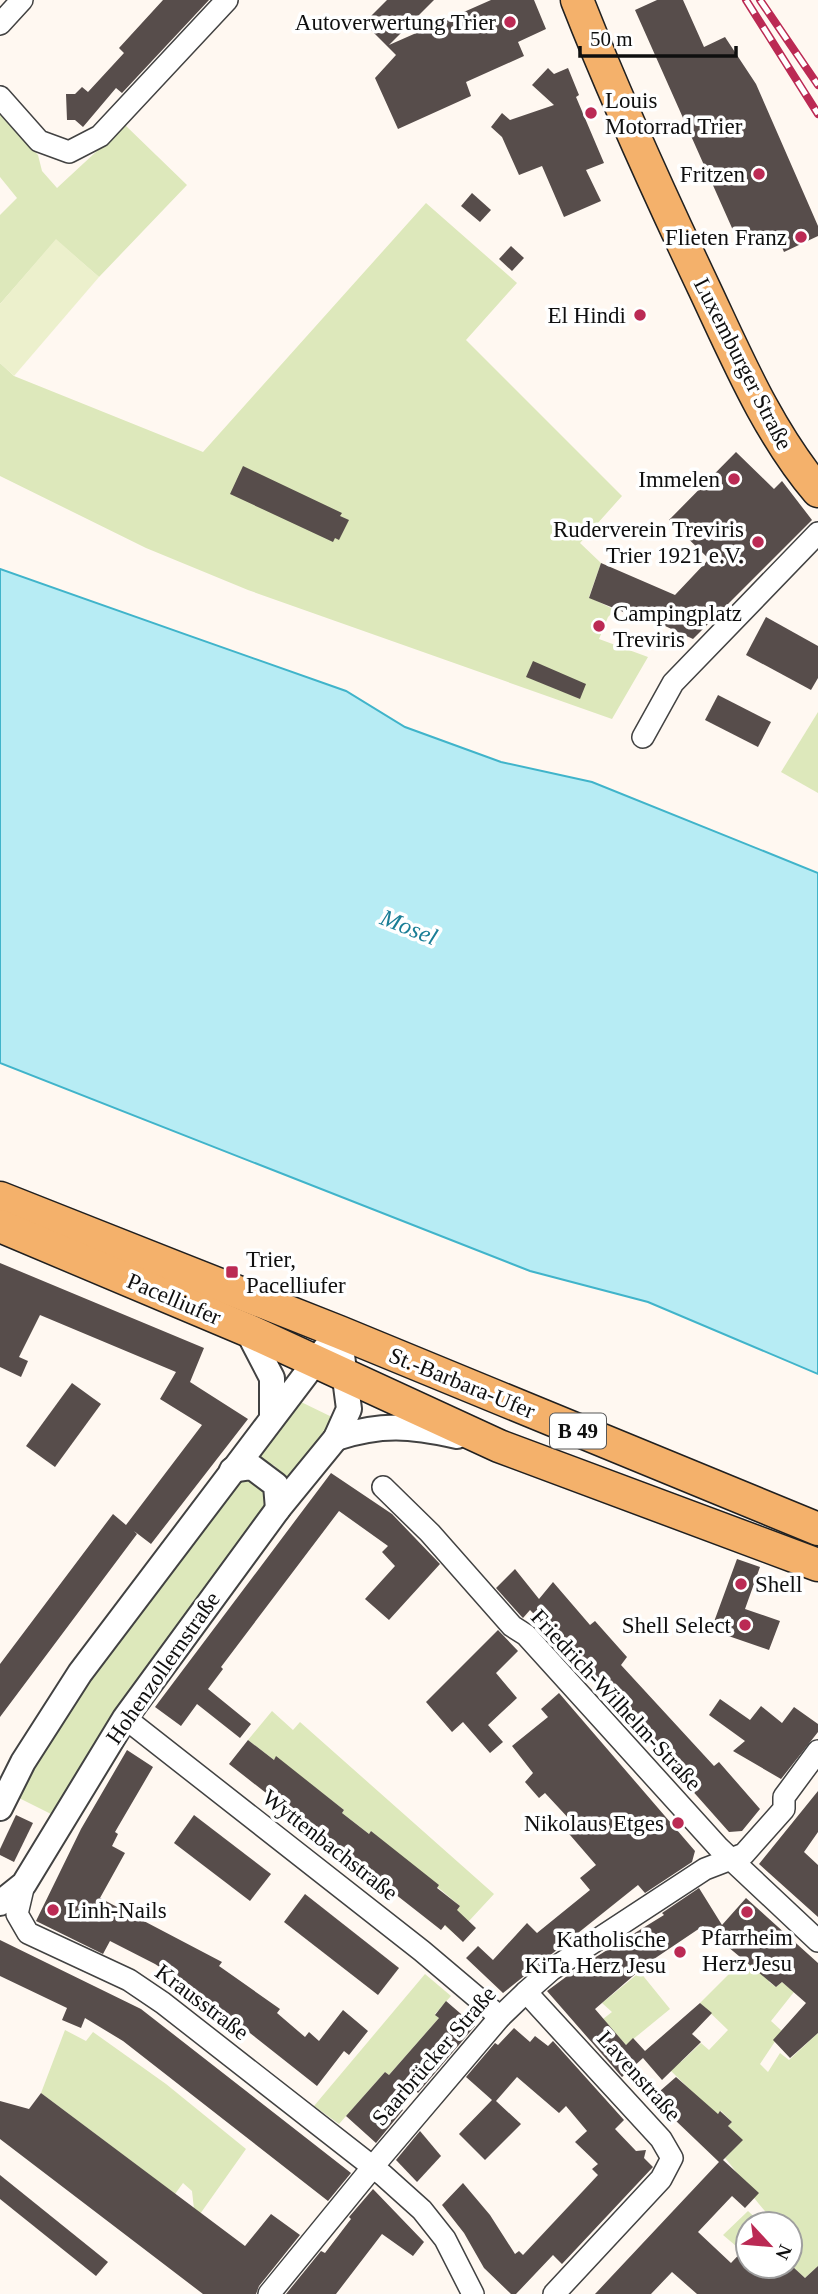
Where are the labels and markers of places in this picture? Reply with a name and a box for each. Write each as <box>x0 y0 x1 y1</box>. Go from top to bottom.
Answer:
place label: Autoverwertung Trier <box>295 10 496 35</box>
marker: Autoverwertung Trier <box>502 14 518 30</box>
place label: Louis Motorrad Trier <box>605 88 743 139</box>
marker: Louis Motorrad Trier <box>583 105 599 121</box>
place label: Fritzen <box>680 162 745 187</box>
marker: Fritzen <box>751 166 767 182</box>
place label: Flieten Franz <box>665 225 787 250</box>
marker: Flieten Franz <box>793 229 809 245</box>
place label: El Hindi <box>547 303 626 328</box>
marker: El Hindi <box>632 307 648 323</box>
place label: Immelen <box>638 467 720 492</box>
marker: Immelen <box>726 471 742 487</box>
place label: Ruderverein Treviris Trier 1921 e.V. <box>553 517 744 568</box>
marker: Ruderverein Treviris Trier 1921 e.V. <box>750 534 766 550</box>
place label: Campingplatz Treviris <box>613 601 742 652</box>
marker: Campingplatz Treviris <box>591 618 607 634</box>
place label: Trier, Pacelliufer <box>246 1247 346 1298</box>
marker: Trier, Pacelliufer <box>224 1264 240 1280</box>
place label: Shell <box>755 1572 802 1597</box>
marker: Shell <box>733 1576 749 1592</box>
place label: Shell Select <box>622 1613 732 1638</box>
marker: Shell Select <box>737 1617 753 1633</box>
place label: Nikolaus Etges <box>524 1811 664 1836</box>
marker: Nikolaus Etges <box>670 1815 686 1831</box>
place label: Linh-Nails <box>67 1898 167 1923</box>
marker: Linh-Nails <box>45 1902 61 1918</box>
marker: Pfarrheim Herz Jesu <box>739 1904 755 1920</box>
place label: Pfarrheim Herz Jesu <box>701 1925 793 1976</box>
place label: Katholische KiTa Herz Jesu <box>525 1927 666 1978</box>
marker: Katholische KiTa Herz Jesu <box>672 1944 688 1960</box>

